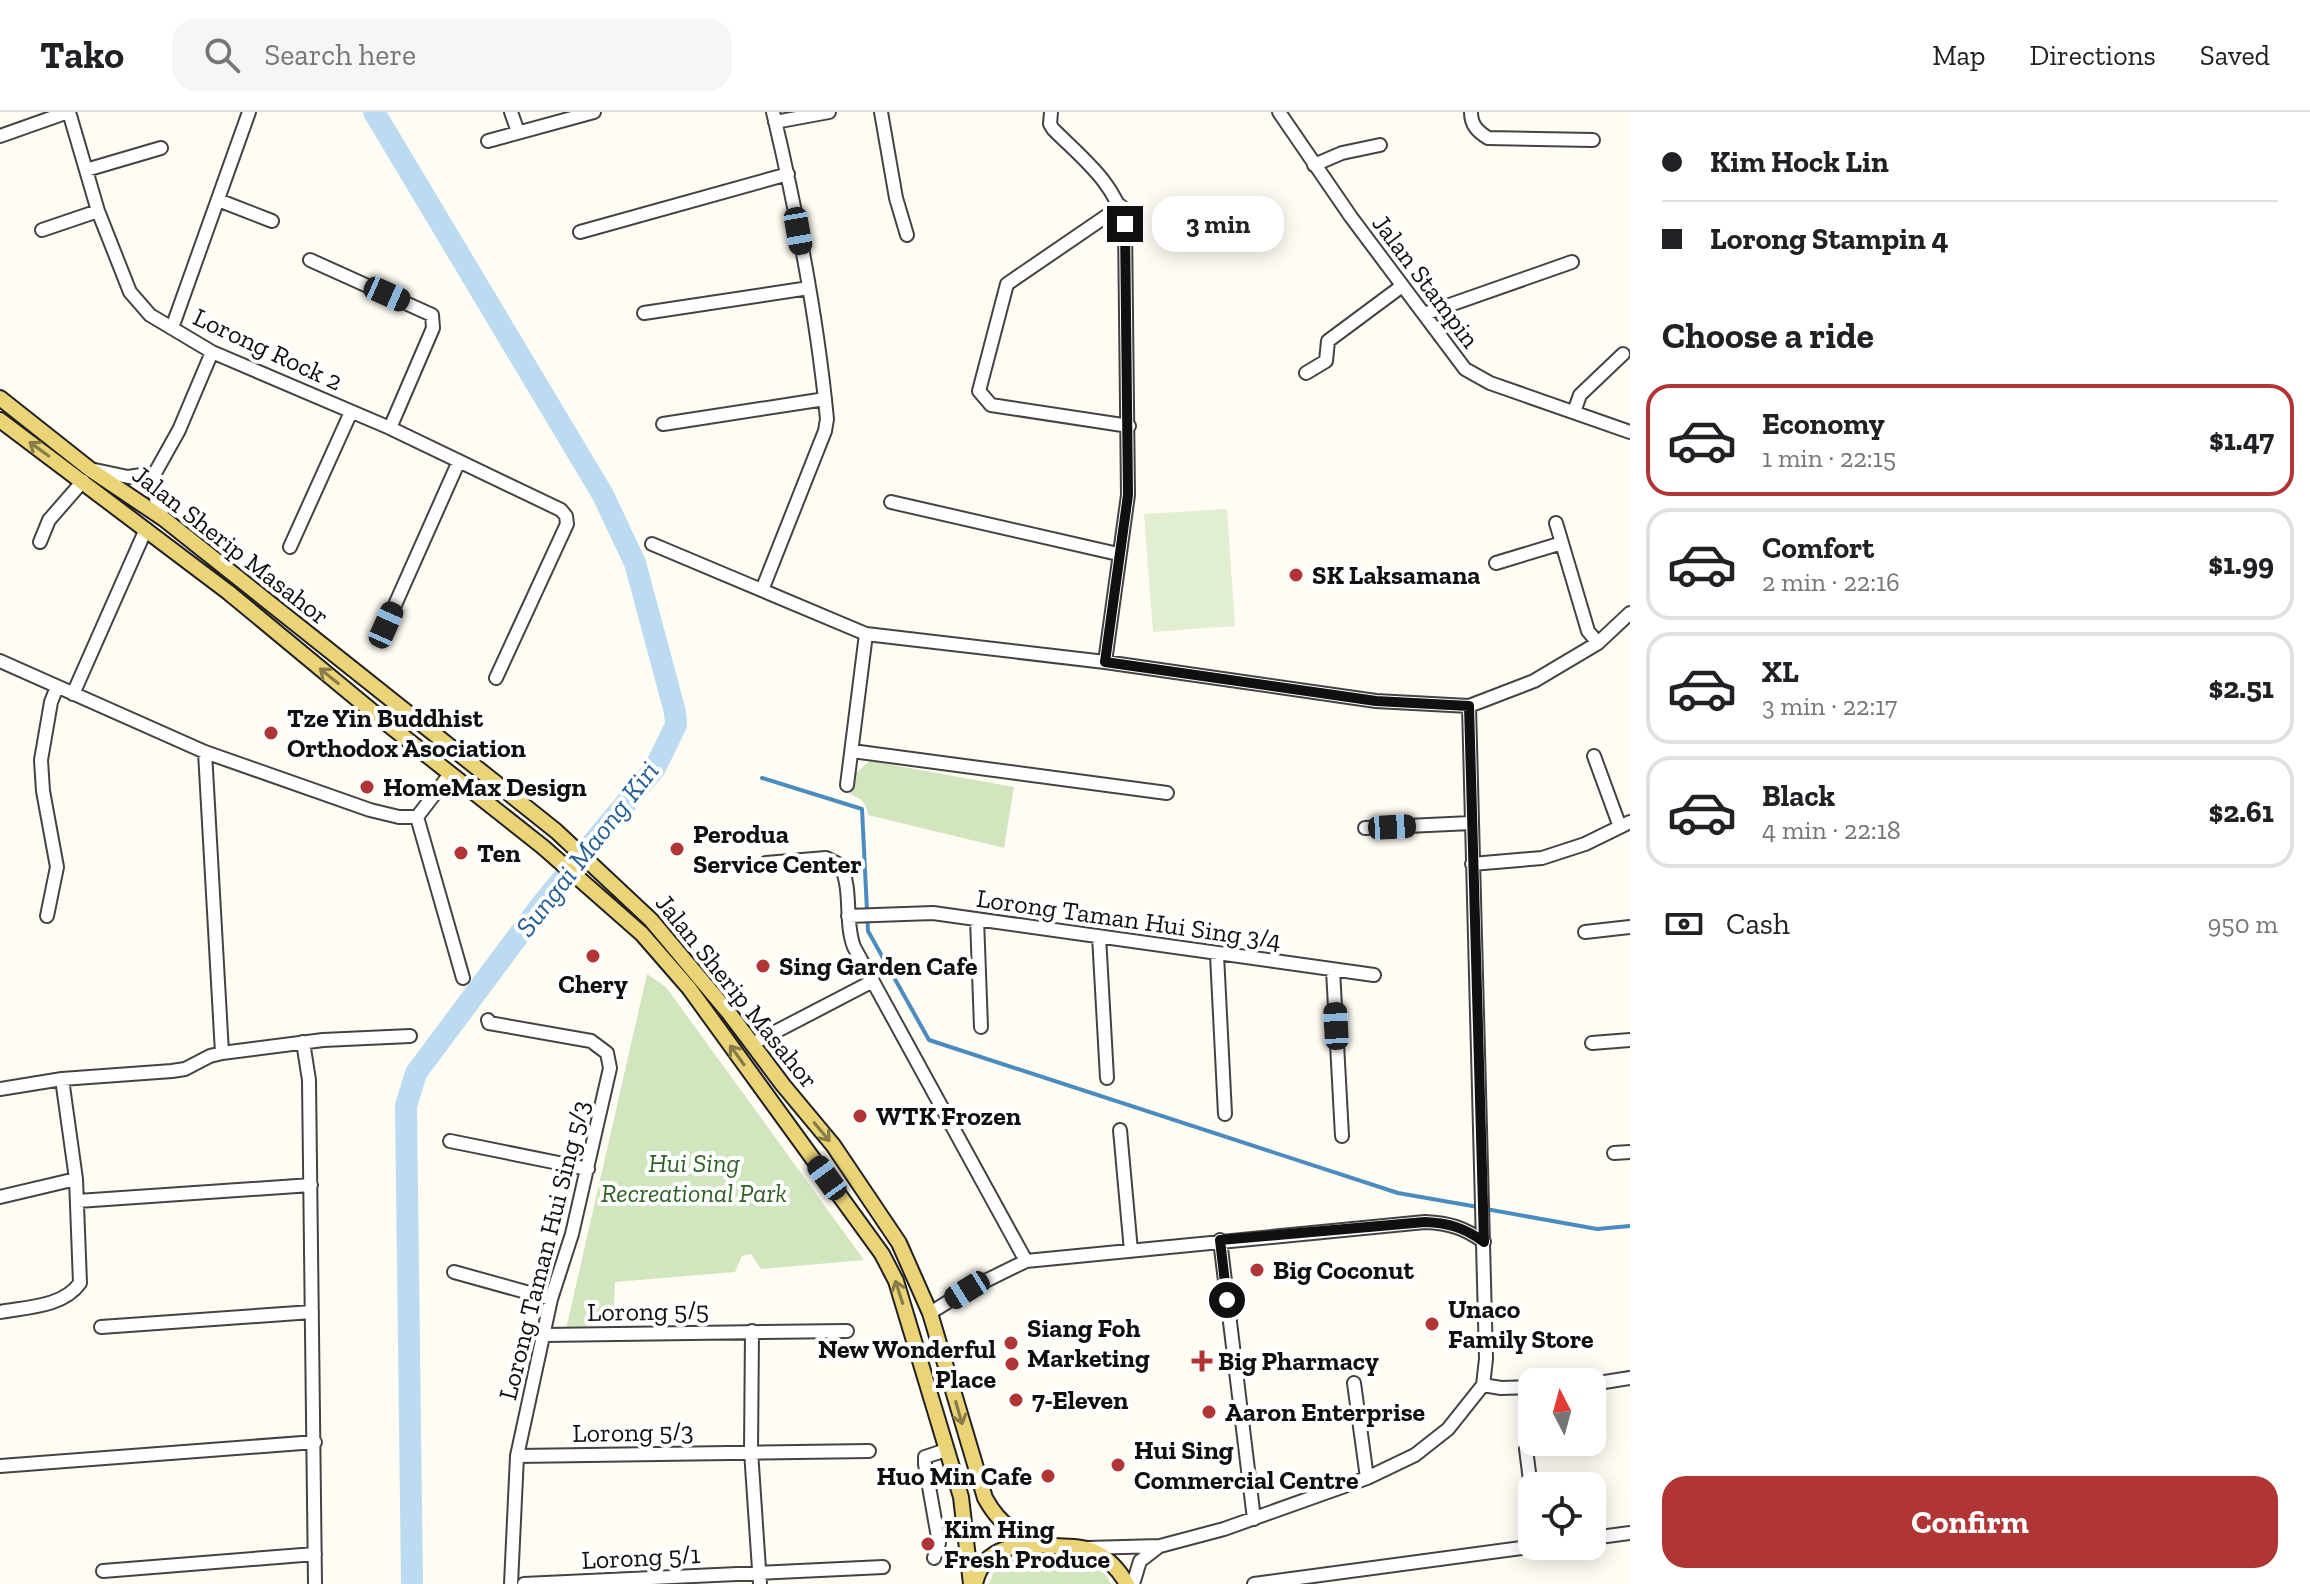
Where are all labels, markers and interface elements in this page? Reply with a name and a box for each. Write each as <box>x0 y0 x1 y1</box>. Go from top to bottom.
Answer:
search box <box>172 19 732 91</box>
text: Tako <box>40 32 124 78</box>
icon: search <box>200 33 244 77</box>
text: Search here <box>264 37 416 73</box>
text: Map <box>1932 39 1985 72</box>
text: Directions <box>2029 39 2156 72</box>
text: Saved <box>2200 39 2270 72</box>
text: Kim Hock Lin <box>1710 144 1889 180</box>
callout: 3 min <box>1153 196 1285 252</box>
car <box>782 205 814 257</box>
route end <box>1107 206 1143 242</box>
text: 3 min <box>1186 208 1250 240</box>
street label: Jalan Stampin <box>1365 208 1487 354</box>
text: Lorong Stampin 4 <box>1710 221 1949 257</box>
car <box>360 273 414 315</box>
street label: Lorong Rock 2 <box>188 301 348 397</box>
text: Choose a ride <box>1662 314 1874 357</box>
icon: car <box>1666 404 1738 476</box>
text: Economy <box>1762 406 1885 442</box>
text: $1.47 <box>2209 422 2274 458</box>
one-way arrow <box>29 440 50 457</box>
text: 1 min · 22:15 <box>1762 442 1896 474</box>
street label: Jalan Sherip Masahor <box>126 458 336 632</box>
icon: car <box>1666 528 1738 600</box>
text: Comfort <box>1762 530 1874 566</box>
text: $1.99 <box>2208 546 2274 582</box>
place label: SK Laksamana <box>1312 559 1481 591</box>
marker: SK Laksamana <box>1287 566 1305 584</box>
text: 2 min · 22:16 <box>1762 566 1900 598</box>
car <box>365 598 407 652</box>
icon: car <box>1666 652 1738 724</box>
text: XL <box>1762 654 1799 690</box>
one-way arrow <box>319 667 340 685</box>
text: $2.51 <box>2209 670 2274 706</box>
text: 3 min · 22:17 <box>1762 690 1897 722</box>
place label: Tze Yin Buddhist Orthodox Asociation <box>287 702 527 764</box>
marker: Tze Yin Buddhist Orthodox Asociation <box>262 724 280 742</box>
water label: Sungai Maong Kiri <box>508 755 666 943</box>
place label: HomeMax Design <box>383 771 587 803</box>
icon: car <box>1666 776 1738 848</box>
marker: HomeMax Design <box>358 778 376 796</box>
text: Black <box>1762 778 1835 814</box>
text: $2.61 <box>2209 794 2274 830</box>
car <box>1367 814 1417 840</box>
text: 4 min · 22:18 <box>1762 814 1901 846</box>
place label: Perodua Service Center <box>693 818 862 880</box>
place label: Ten <box>477 837 521 869</box>
marker: Perodua Service Center <box>668 840 686 858</box>
marker: Ten <box>452 844 470 862</box>
street label: Lorong Taman Hui Sing 3/4 <box>975 882 1283 956</box>
street label: Jalan Sherip Masahor <box>649 887 825 1095</box>
icon: cash <box>1662 902 1706 946</box>
text: Cash <box>1726 906 1790 942</box>
text: 950 m <box>2208 908 2278 940</box>
marker: Chery <box>584 947 602 965</box>
place label: Sing Garden Cafe <box>779 950 978 982</box>
marker: Sing Garden Cafe <box>754 957 772 975</box>
place label: Chery <box>558 968 628 1000</box>
car <box>1323 1001 1349 1051</box>
one-way arrow <box>729 1044 746 1066</box>
street label: Lorong Taman Hui Sing 5/3 <box>491 1097 597 1403</box>
place label: WTK Frozen <box>876 1100 1022 1132</box>
marker: WTK Frozen <box>851 1107 869 1125</box>
one-way arrow <box>813 1121 831 1142</box>
park label: Hui Sing Recreational Park <box>601 1147 787 1209</box>
car <box>803 1152 851 1204</box>
place label: Big Coconut <box>1273 1254 1414 1286</box>
marker: Big Coconut <box>1248 1261 1266 1279</box>
car <box>940 1267 994 1313</box>
one-way arrow <box>891 1280 906 1305</box>
route start <box>1209 1282 1245 1318</box>
place label: Unaco Family Store <box>1448 1293 1594 1355</box>
street label: Lorong 5/5 <box>587 1294 709 1328</box>
place label: Siang Foh Marketing <box>1027 1312 1150 1374</box>
marker: Unaco Family Store <box>1423 1315 1441 1333</box>
place label: New Wonderful Place <box>818 1333 996 1395</box>
marker: Siang Foh Marketing <box>1002 1334 1020 1352</box>
place label: Big Pharmacy <box>1218 1345 1379 1377</box>
marker: Big Pharmacy <box>1193 1352 1211 1370</box>
marker: New Wonderful Place <box>1003 1355 1021 1373</box>
north arrow <box>1518 1368 1606 1456</box>
map controls <box>1518 1368 1606 1560</box>
place label: 7-Eleven <box>1032 1384 1129 1416</box>
marker: 7-Eleven <box>1007 1391 1025 1409</box>
place label: Aaron Enterprise <box>1225 1396 1426 1428</box>
one-way arrow <box>952 1399 967 1425</box>
marker: Aaron Enterprise <box>1200 1403 1218 1421</box>
street label: Lorong 5/3 <box>572 1415 694 1449</box>
place label: Hui Sing Commercial Centre <box>1134 1434 1359 1496</box>
marker: Hui Sing Commercial Centre <box>1109 1456 1127 1474</box>
place label: Huo Min Cafe <box>877 1460 1032 1492</box>
marker: Huo Min Cafe <box>1039 1467 1057 1485</box>
button: locate <box>1518 1472 1606 1560</box>
button: Confirm <box>1662 1476 2278 1568</box>
place label: Kim Hing Fresh Produce <box>944 1513 1111 1575</box>
marker: Kim Hing Fresh Produce <box>919 1535 937 1553</box>
street label: Lorong 5/1 <box>581 1538 701 1576</box>

